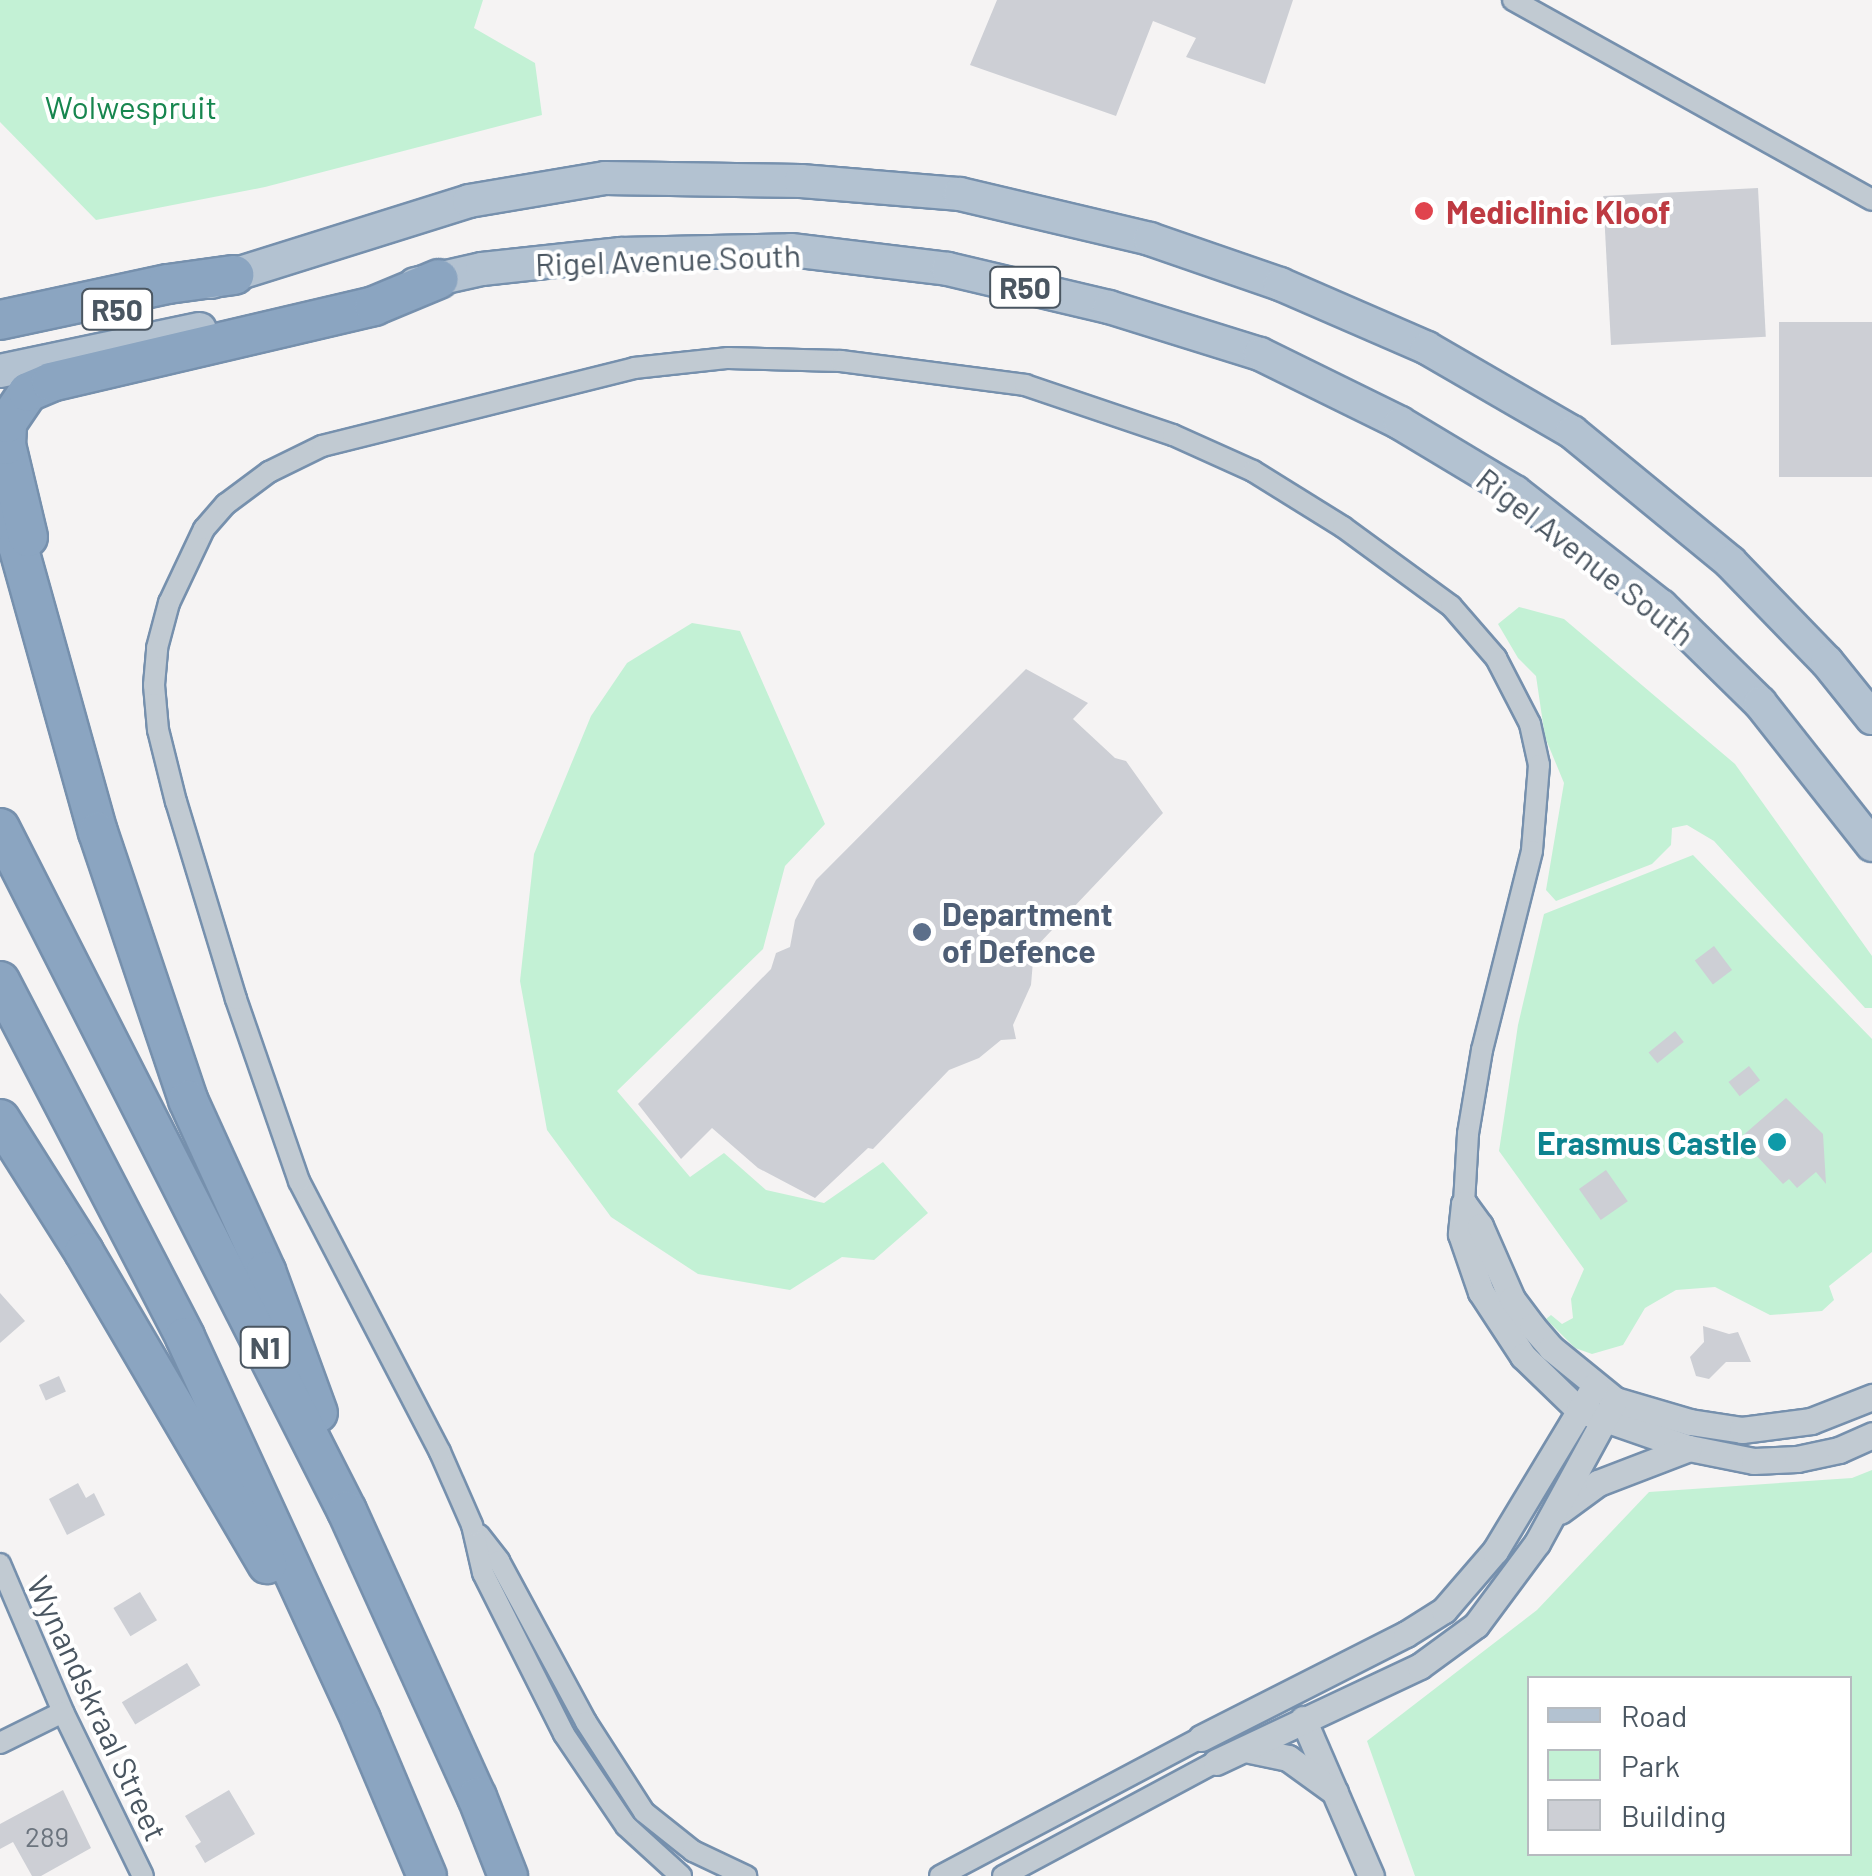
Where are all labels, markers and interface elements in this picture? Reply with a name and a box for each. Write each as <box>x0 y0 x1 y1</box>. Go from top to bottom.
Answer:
park label: Wolwespruit <box>45 87 217 125</box>
place label: Mediclinic Kloof <box>1446 192 1670 230</box>
marker: Mediclinic Kloof <box>1411 198 1437 224</box>
street label: Rigel Avenue South <box>534 235 802 283</box>
road number: R50 <box>988 262 1062 312</box>
road number: R50 <box>80 284 154 334</box>
street label: Rigel Avenue South <box>1469 459 1703 653</box>
place label: Department of Defence <box>942 895 1113 970</box>
marker: Department of Defence <box>911 921 933 943</box>
place label: Erasmus Castle <box>1537 1123 1757 1161</box>
marker: Erasmus Castle <box>1766 1131 1788 1153</box>
road number: N1 <box>238 1322 292 1372</box>
street label: Wynandskraal Street <box>20 1570 176 1846</box>
legend <box>1527 1676 1852 1856</box>
text: Road <box>1621 1697 1687 1733</box>
text: Park <box>1621 1747 1680 1783</box>
text: Building <box>1621 1797 1726 1833</box>
house number: 289 <box>25 1819 69 1853</box>

